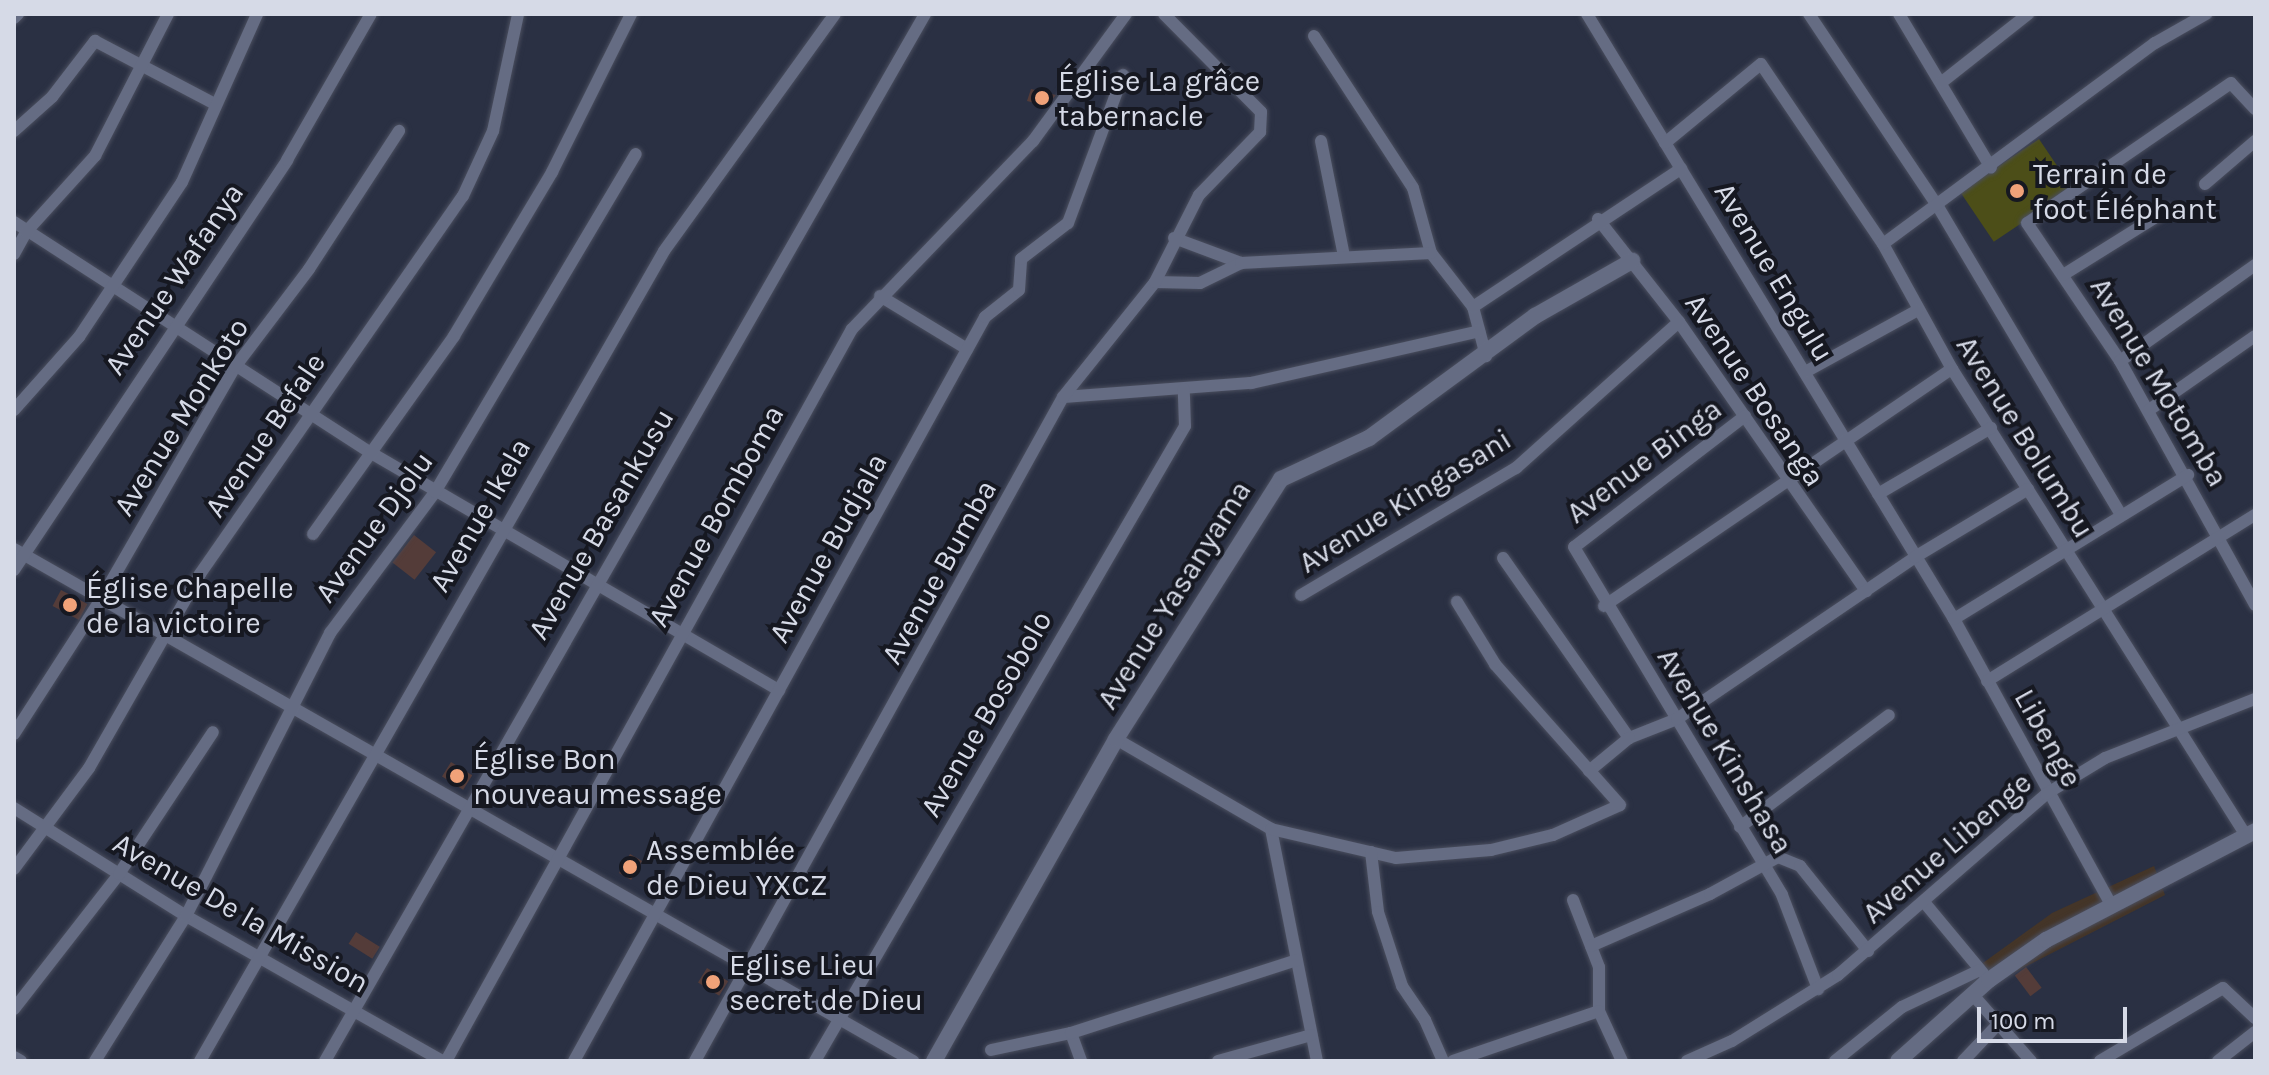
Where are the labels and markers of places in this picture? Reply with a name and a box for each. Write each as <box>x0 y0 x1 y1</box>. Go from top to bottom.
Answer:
place label: Église La grâce tabernacle <box>1058 63 1260 134</box>
marker: Église La grâce tabernacle <box>1033 89 1051 107</box>
place label: Terrain de foot Éléphant <box>2033 156 2217 226</box>
marker: Terrain de foot Éléphant <box>2008 182 2026 200</box>
place label: Église Chapelle de la victoire <box>86 570 294 640</box>
marker: Église Chapelle de la victoire <box>61 596 79 614</box>
place label: Église Bon nouveau message <box>473 741 722 812</box>
marker: Église Bon nouveau message <box>448 767 466 785</box>
place label: Assemblée de Dieu YXCZ <box>646 832 828 902</box>
marker: Assemblée de Dieu YXCZ <box>621 858 639 876</box>
place label: Eglise Lieu secret de Dieu <box>729 947 923 1018</box>
marker: Eglise Lieu secret de Dieu <box>704 973 722 991</box>

